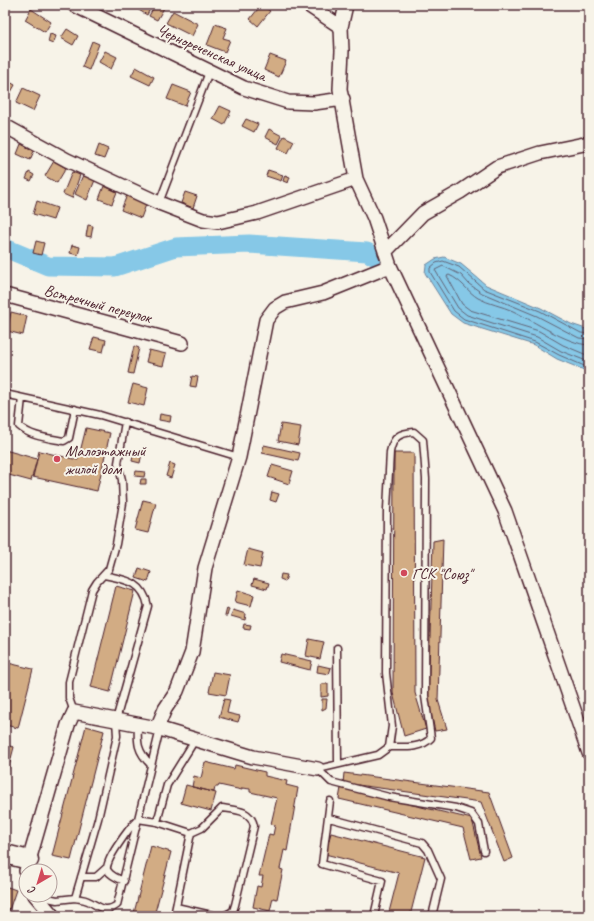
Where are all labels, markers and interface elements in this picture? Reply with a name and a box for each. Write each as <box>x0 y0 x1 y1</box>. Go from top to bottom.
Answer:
street label: Чернореченская улица <box>154 20 271 87</box>
street label: Встречный переулок <box>42 280 155 328</box>
place label: Малоэтажный жилой дом <box>65 441 147 479</box>
marker: Малоэтажный жилой дом <box>52 454 62 464</box>
place label: ГСК "Союз" <box>412 564 475 584</box>
marker: ГСК "Союз" <box>399 568 409 578</box>
north arrow <box>18 863 58 903</box>
text: С <box>24 883 38 898</box>

